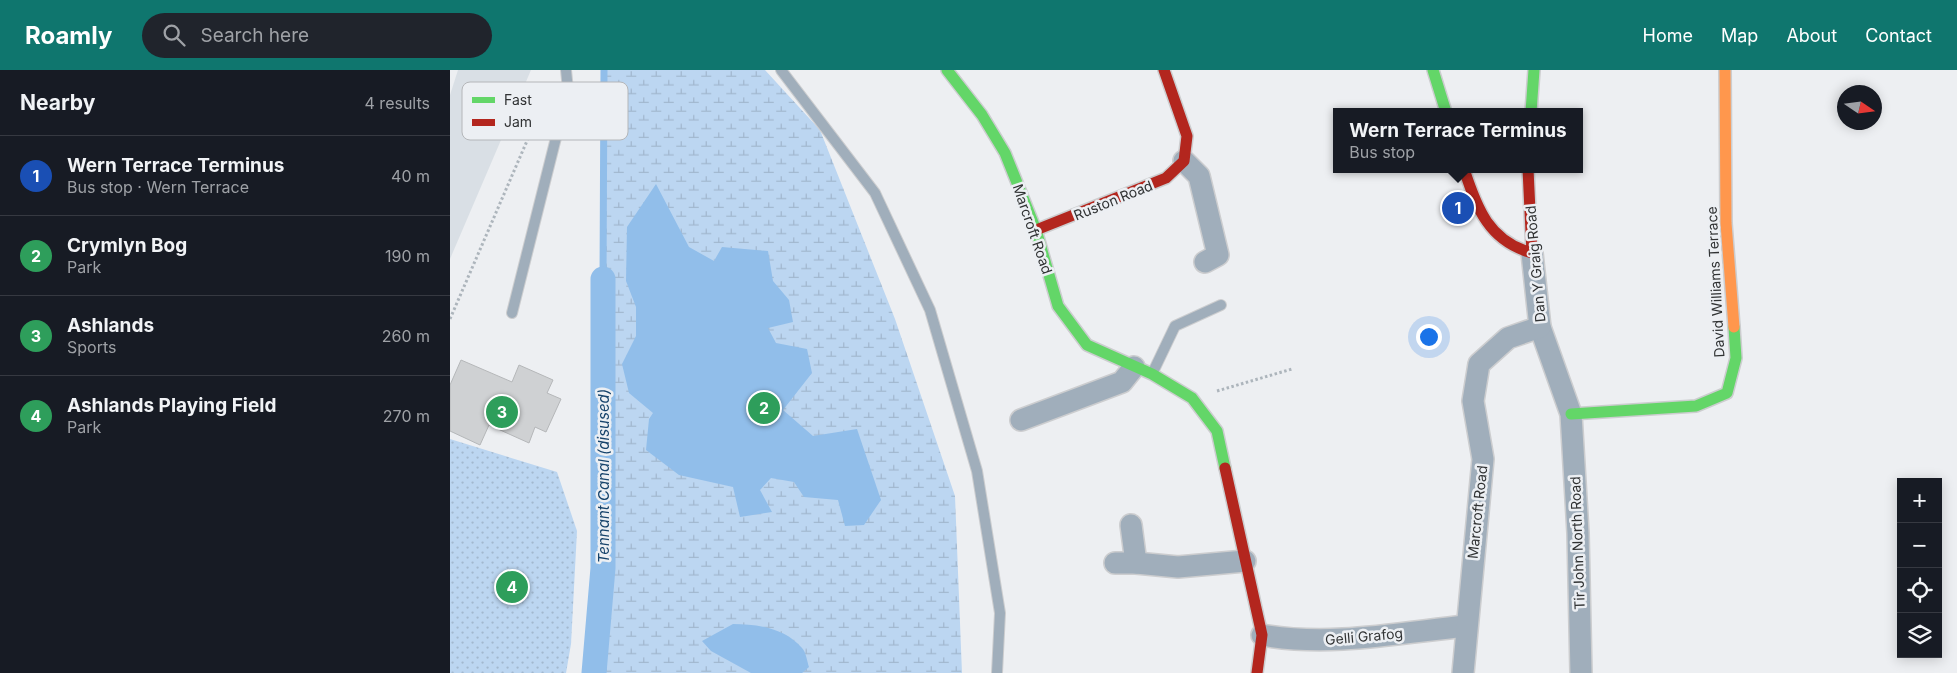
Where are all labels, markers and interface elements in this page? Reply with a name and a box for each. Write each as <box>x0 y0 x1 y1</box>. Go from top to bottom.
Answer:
search box <box>142 13 492 58</box>
text: Roamly <box>25 21 112 50</box>
icon: search <box>160 21 188 49</box>
text: Search here <box>200 24 309 47</box>
text: Home <box>1643 25 1693 46</box>
text: Map <box>1721 25 1758 46</box>
text: About <box>1786 25 1837 46</box>
text: Contact <box>1865 25 1932 46</box>
legend <box>462 82 628 140</box>
north arrow <box>1837 85 1882 130</box>
text: Nearby <box>20 90 95 115</box>
text: Fast <box>504 91 532 108</box>
text: 4 results <box>365 93 430 113</box>
popup <box>1333 108 1583 173</box>
text: Jam <box>504 113 532 130</box>
text: Wern Terrace Terminus <box>1349 119 1567 142</box>
text: Bus stop <box>1349 142 1415 162</box>
text: Wern Terrace Terminus <box>67 154 284 177</box>
text: 1 <box>33 166 39 186</box>
text: 40 m <box>391 166 430 186</box>
street label: Ruston Road <box>1071 176 1155 224</box>
text: Bus stop · Wern Terrace <box>67 177 249 197</box>
street label: Marcroft Road <box>1010 182 1056 276</box>
pin: 1 <box>1442 189 1474 227</box>
street label: Dan Y Graig Road <box>1521 205 1549 323</box>
street label: David Williams Terrace <box>1703 206 1727 358</box>
text: Crymlyn Bog <box>67 234 187 257</box>
text: 2 <box>31 246 41 266</box>
text: 190 m <box>385 246 430 266</box>
text: Park <box>67 257 101 277</box>
text: Ashlands <box>67 314 154 337</box>
your location <box>1416 324 1442 350</box>
text: 3 <box>31 326 41 346</box>
text: 260 m <box>382 326 430 346</box>
text: Sports <box>67 337 116 357</box>
water label: Tennant Canal (disused) <box>594 389 613 563</box>
pin: 2 <box>748 389 780 427</box>
pin: 3 <box>486 393 518 431</box>
text: Ashlands Playing Field <box>67 394 276 417</box>
text: 4 <box>31 406 41 426</box>
text: 270 m <box>383 406 430 426</box>
text: Park <box>67 417 101 437</box>
street label: Marcroft Road <box>1464 464 1490 560</box>
street label: Tir John North Road <box>1566 476 1588 610</box>
map controls <box>1897 478 1942 658</box>
button: + <box>1897 478 1942 523</box>
button: − <box>1897 523 1942 568</box>
pin: 4 <box>496 568 528 606</box>
button: locate <box>1897 568 1942 613</box>
button: layers <box>1897 613 1942 658</box>
street label: Gelli Grafog <box>1324 624 1404 648</box>

